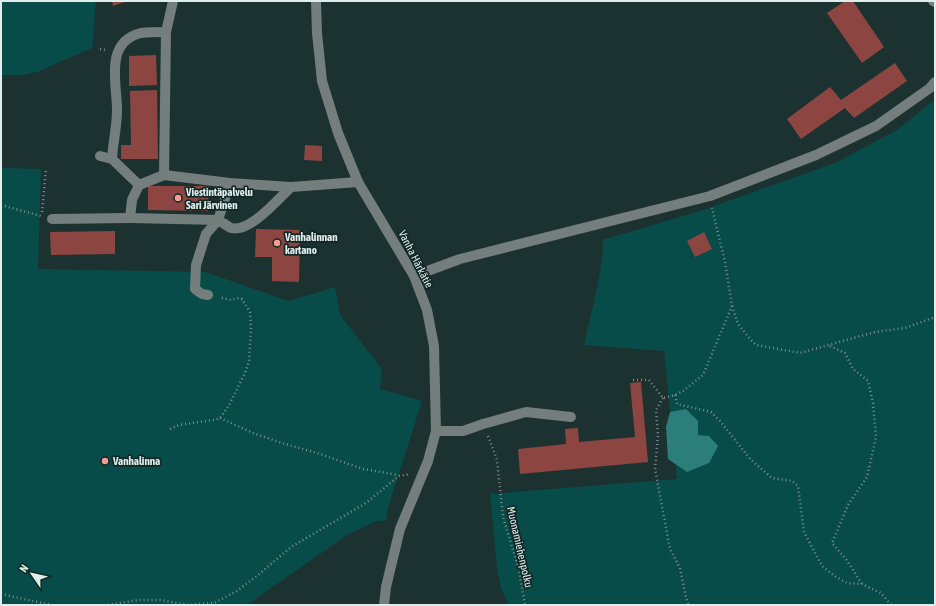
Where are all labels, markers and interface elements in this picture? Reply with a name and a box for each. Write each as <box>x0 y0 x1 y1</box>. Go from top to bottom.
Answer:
place label: Viestintäpalvelu Sari Järvinen <box>185 186 253 211</box>
marker: Viestintäpalvelu Sari Järvinen <box>173 193 183 203</box>
street label: Vanha Härkätie <box>396 228 436 290</box>
place label: Vanhalinnan kartano <box>284 231 338 256</box>
marker: Vanhalinnan kartano <box>272 238 282 248</box>
place label: Vanhalinna <box>112 455 160 467</box>
marker: Vanhalinna <box>100 456 110 466</box>
street label: Muonamiehenpolku <box>505 505 535 589</box>
north arrow <box>12 554 52 594</box>
text: N <box>17 562 31 574</box>

